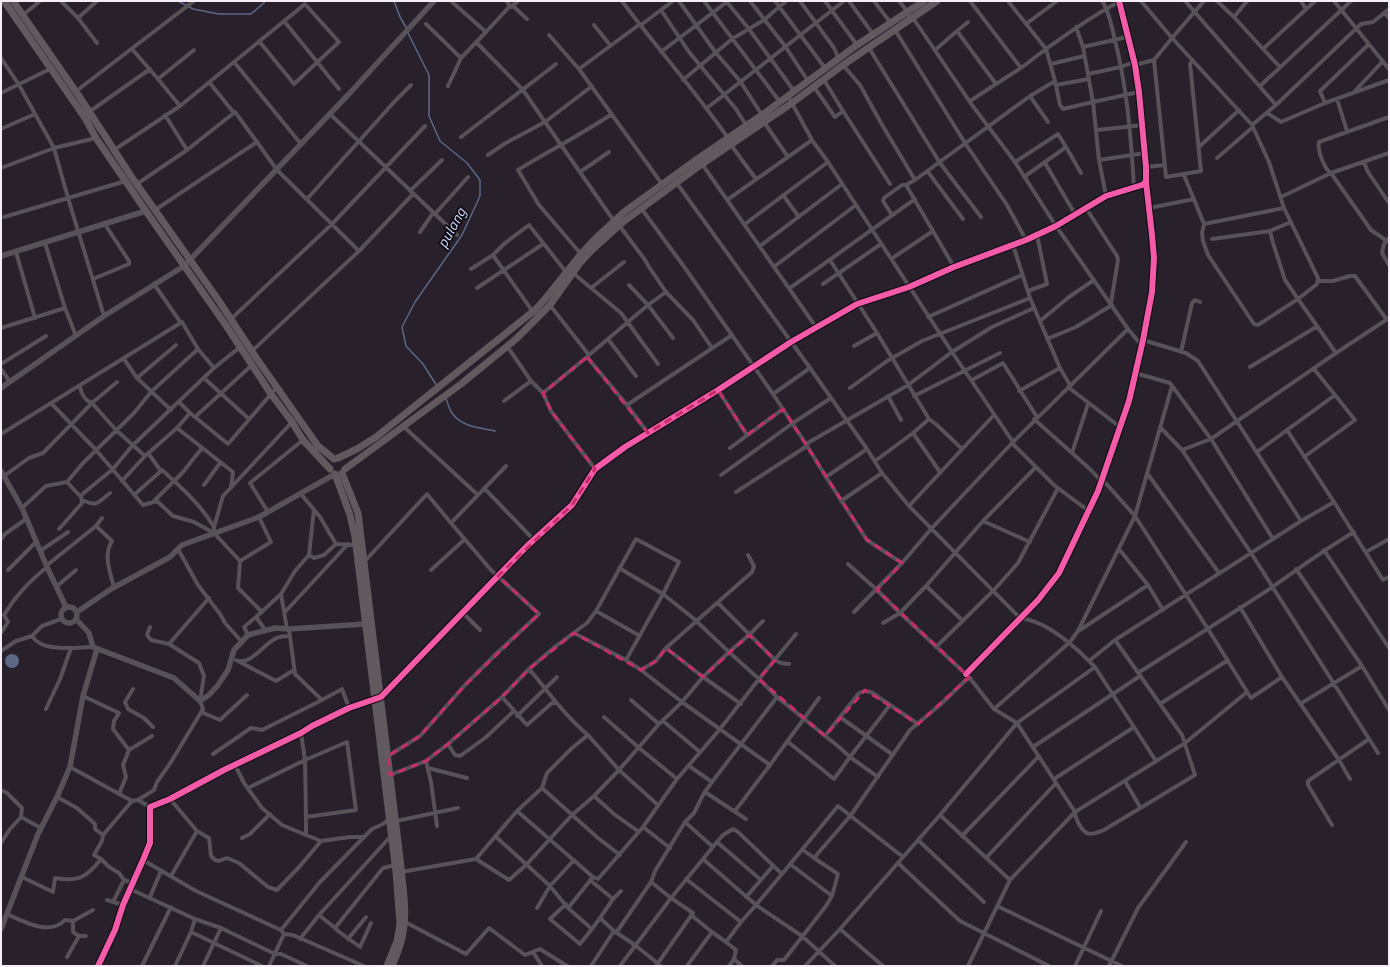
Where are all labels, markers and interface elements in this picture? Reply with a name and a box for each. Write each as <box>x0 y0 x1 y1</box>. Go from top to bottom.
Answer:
water label: pulang <box>432 203 472 252</box>

